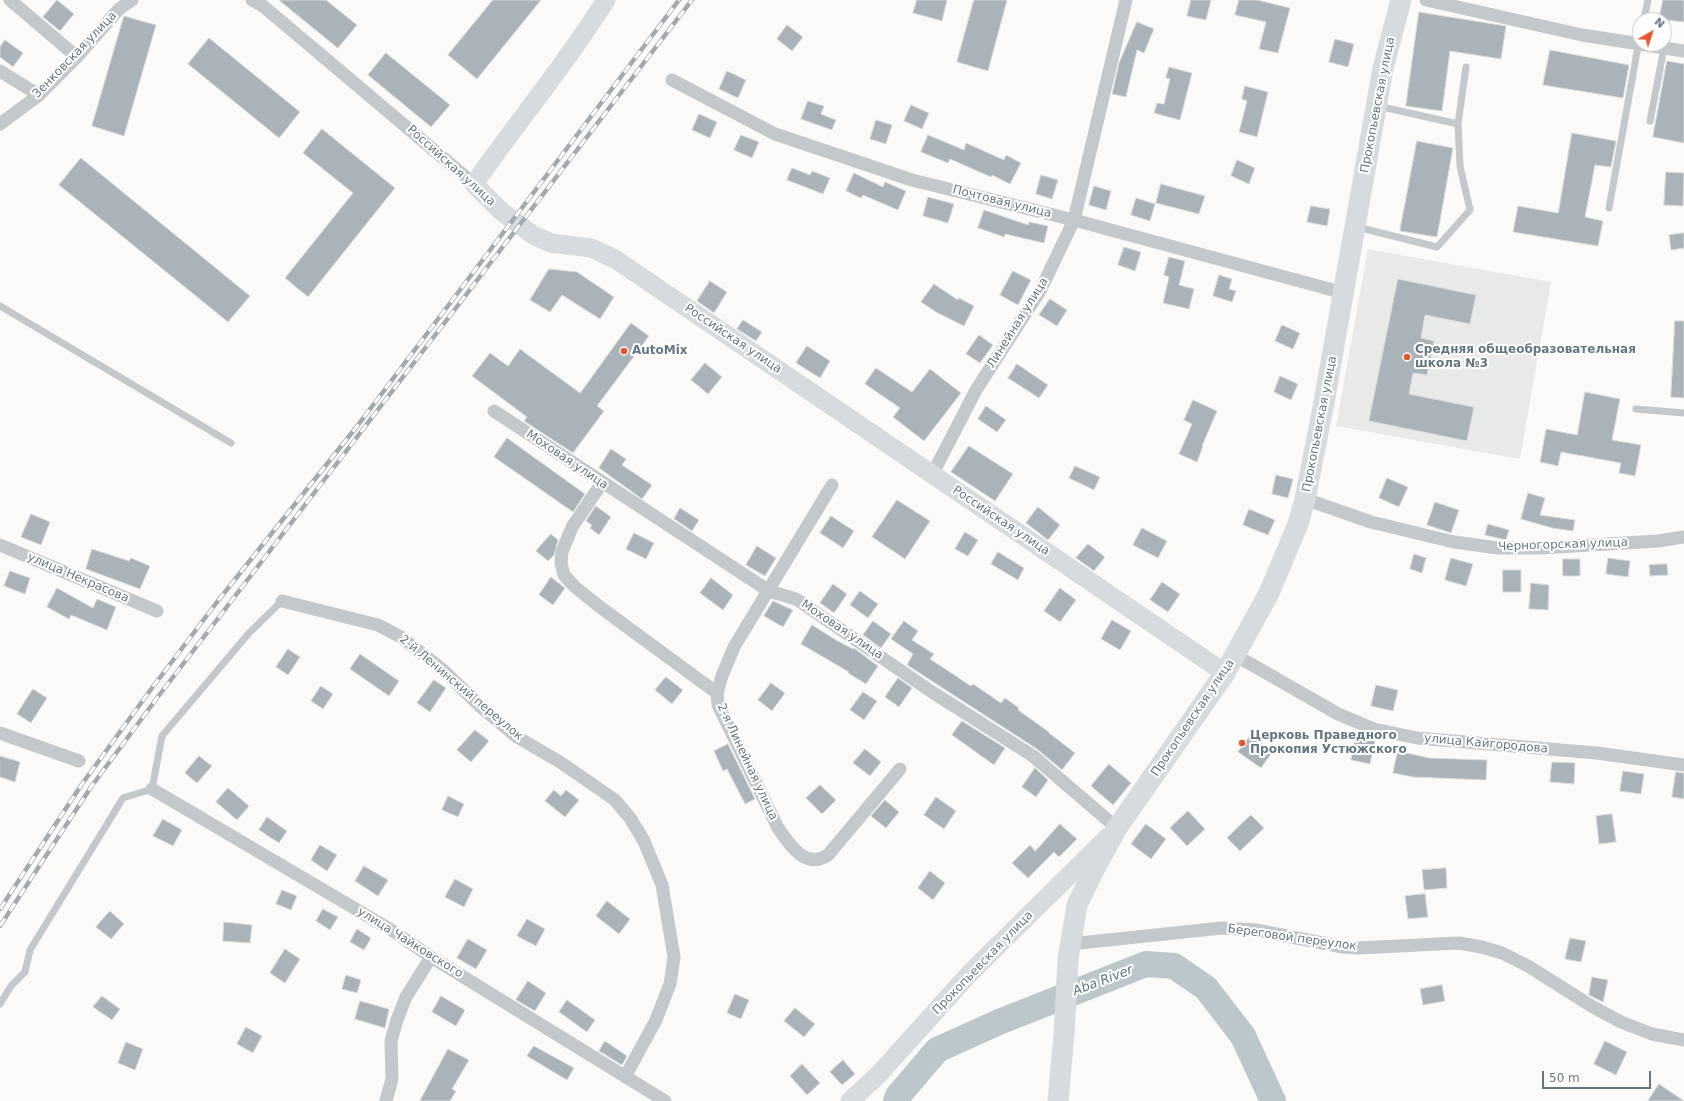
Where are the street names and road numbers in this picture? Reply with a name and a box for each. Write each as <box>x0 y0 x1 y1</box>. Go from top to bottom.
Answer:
street label: Зенковская улица <box>30 9 120 101</box>
street label: Прокопьевская улица <box>1358 36 1398 174</box>
street label: Российская улица <box>404 123 498 209</box>
street label: Почтовая улица <box>951 183 1053 221</box>
street label: Линейная улица <box>984 275 1052 371</box>
street label: Российская улица <box>682 301 784 377</box>
street label: Прокопьевская улица <box>1300 355 1340 493</box>
street label: Моховая улица <box>523 427 611 493</box>
street label: Российская улица <box>950 483 1052 559</box>
street label: Черногорская улица <box>1498 536 1628 554</box>
street label: улица Некрасова <box>25 550 131 606</box>
street label: Моховая улица <box>798 597 886 663</box>
street label: 2-й Ленинский переулок <box>396 632 526 744</box>
street label: Прокопьевская улица <box>1148 657 1238 779</box>
street label: 2-я Линейная улица <box>714 701 780 823</box>
street label: улица Кайгородова <box>1423 731 1549 757</box>
street label: улица Чайковского <box>355 905 465 981</box>
street label: Прокопьевская улица <box>930 908 1036 1018</box>
street label: Береговой переулок <box>1227 922 1357 954</box>

